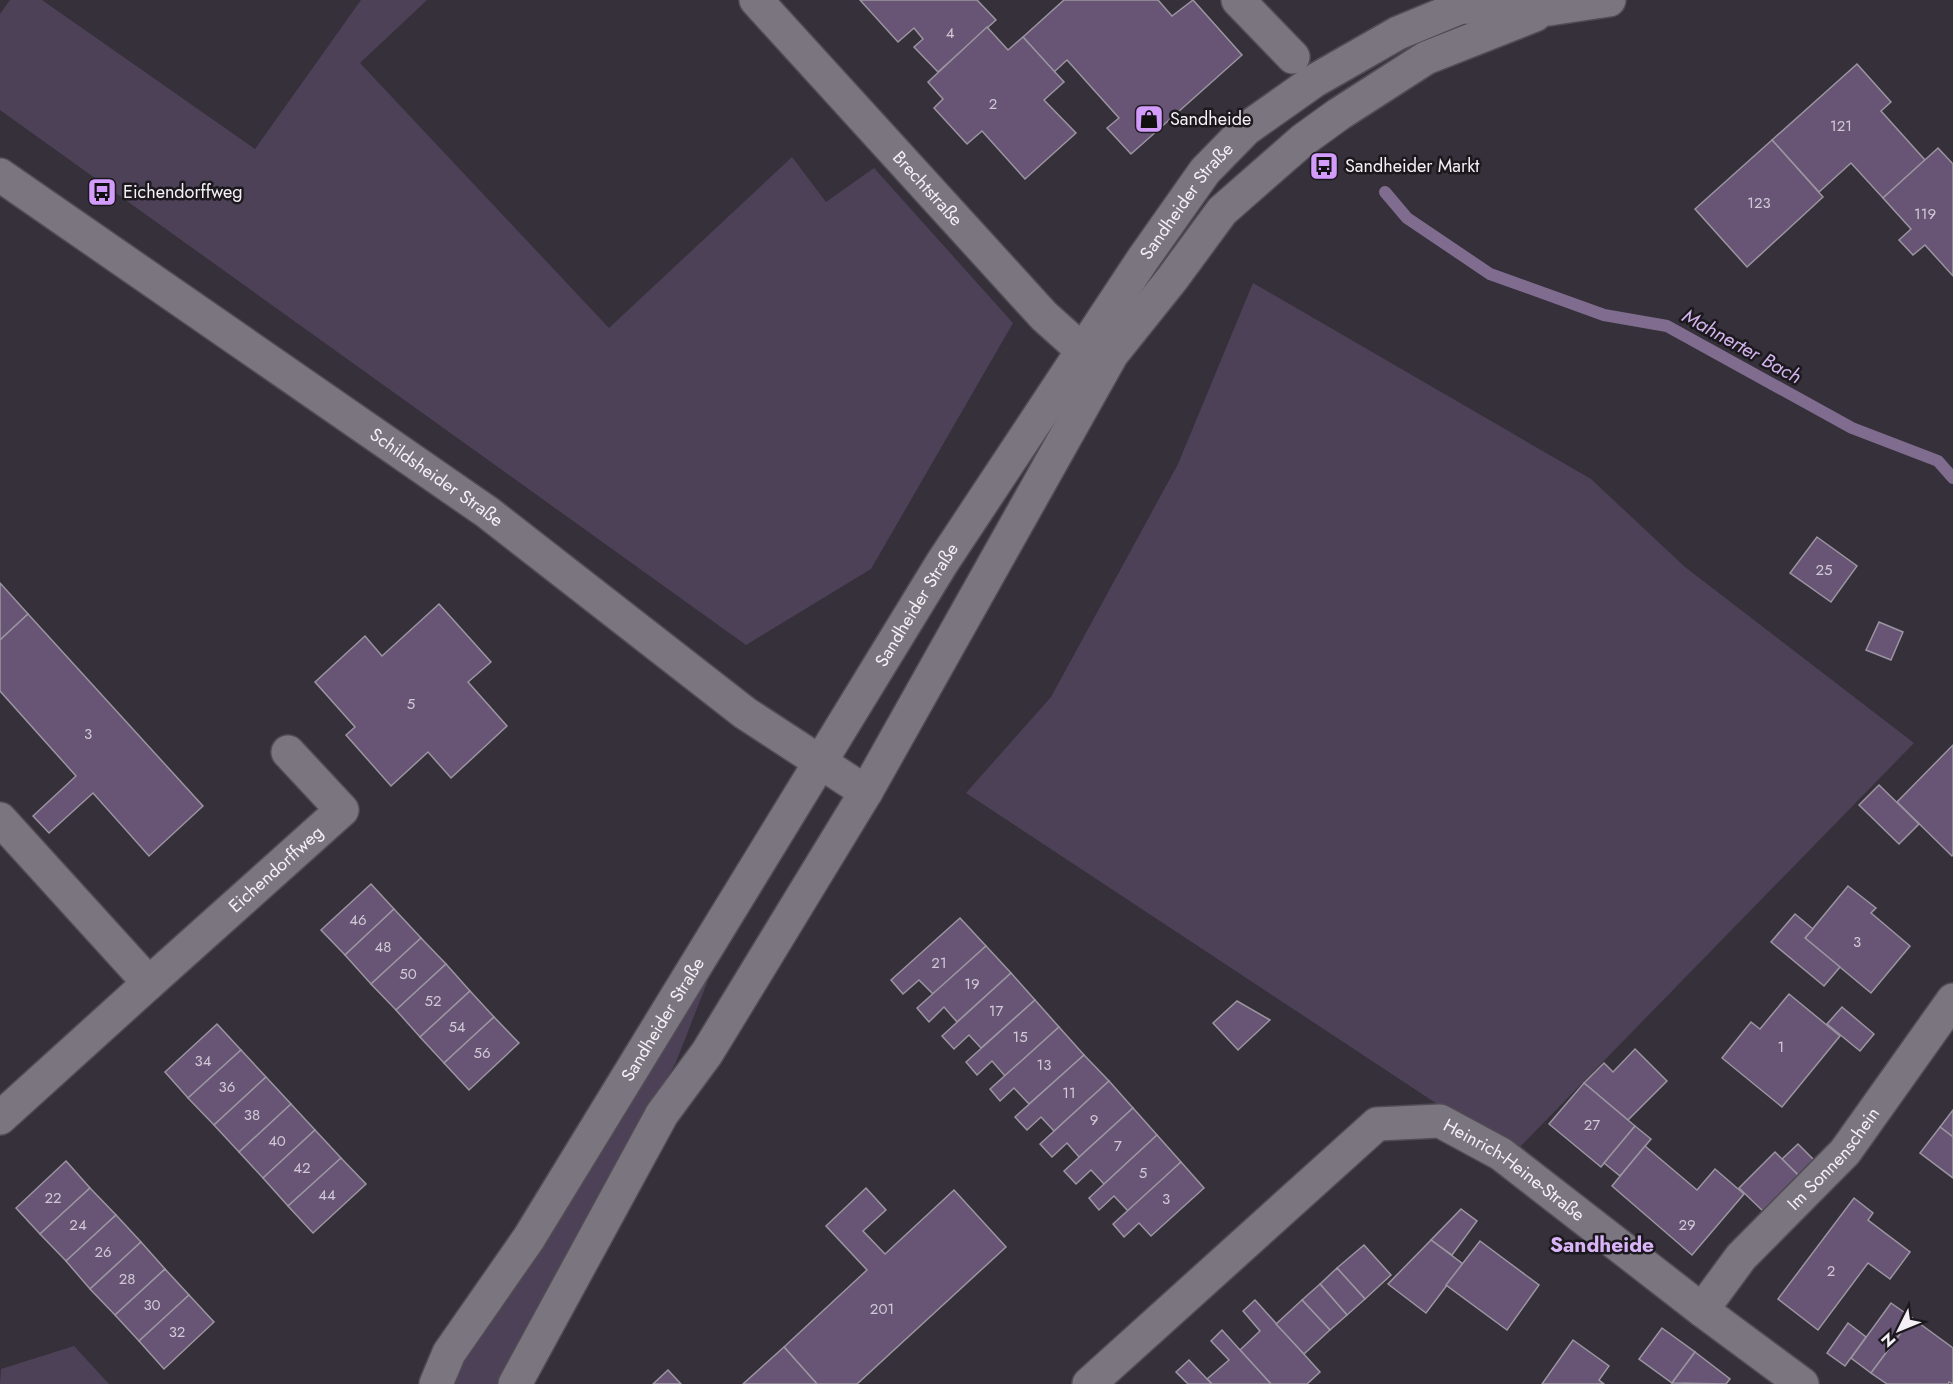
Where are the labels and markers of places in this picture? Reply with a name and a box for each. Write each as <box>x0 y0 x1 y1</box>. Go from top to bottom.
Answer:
shop icon: Sandheide <box>1133 103 1165 135</box>
place label: Sandheide <box>1170 106 1251 132</box>
bus stop icon: Sandheider Markt <box>1308 150 1340 182</box>
place label: Sandheider Markt <box>1345 153 1480 179</box>
bus stop icon: Eichendorffweg <box>86 176 118 208</box>
place label: Eichendorffweg <box>123 179 242 205</box>

